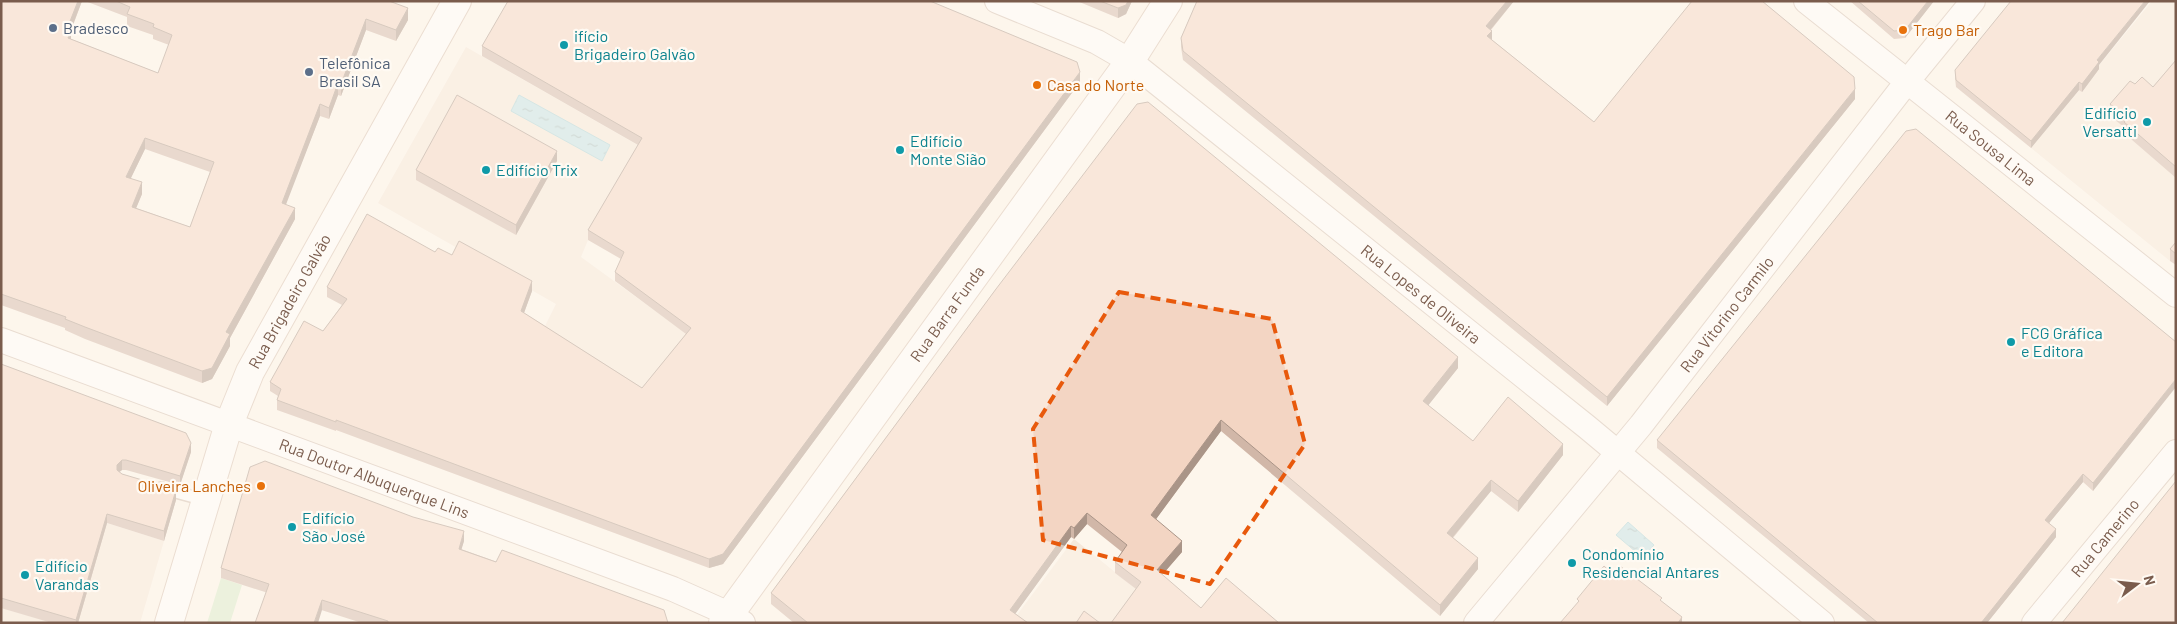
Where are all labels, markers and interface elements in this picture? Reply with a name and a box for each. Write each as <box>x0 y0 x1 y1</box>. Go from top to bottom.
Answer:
place label: Bradesco <box>63 18 129 37</box>
place label: Trago Bar <box>1913 20 1980 39</box>
marker: Bradesco <box>47 22 59 34</box>
marker: Trago Bar <box>1897 24 1909 36</box>
place label: ifício Brigadeiro Galvão <box>574 26 695 63</box>
marker: ifício Brigadeiro Galvão <box>558 39 570 51</box>
place label: Telefônica Brasil SA <box>319 53 390 90</box>
marker: Telefônica Brasil SA <box>303 66 315 78</box>
place label: Casa do Norte <box>1047 75 1144 94</box>
marker: Casa do Norte <box>1031 79 1043 91</box>
place label: Edifício Versatti <box>2083 103 2137 140</box>
street label: Rua Sousa Lima <box>1942 106 2040 189</box>
marker: Edifício Versatti <box>2141 116 2153 128</box>
place label: Edifício Monte Sião <box>910 131 986 168</box>
marker: Edifício Monte Sião <box>894 144 906 156</box>
place label: Edifício Trix <box>496 160 578 179</box>
marker: Edifício Trix <box>480 164 492 176</box>
street label: Rua Brigadeiro Galvão <box>244 230 334 372</box>
street label: Rua Lopes de Oliveira <box>1358 240 1485 347</box>
street label: Rua Vitorino Carmilo <box>1676 252 1777 376</box>
street label: Rua Barra Funda <box>906 262 988 365</box>
place label: FCG Gráfica e Editora <box>2021 323 2103 360</box>
marker: FCG Gráfica e Editora <box>2005 336 2017 348</box>
street label: Rua Doutor Albuquerque Lins <box>277 434 472 522</box>
place label: Oliveira Lanches <box>137 476 251 495</box>
marker: Oliveira Lanches <box>255 480 267 492</box>
street label: Rua Camerino <box>2066 494 2143 580</box>
place label: Edifício São José <box>302 508 365 545</box>
marker: Edifício São José <box>286 521 298 533</box>
place label: Condomínio Residencial Antares <box>1582 544 1719 581</box>
place label: Edifício Varandas <box>35 556 99 593</box>
marker: Condomínio Residencial Antares <box>1566 557 1578 569</box>
north arrow <box>2112 559 2162 609</box>
marker: Edifício Varandas <box>19 569 31 581</box>
text: N <box>2141 573 2159 587</box>

